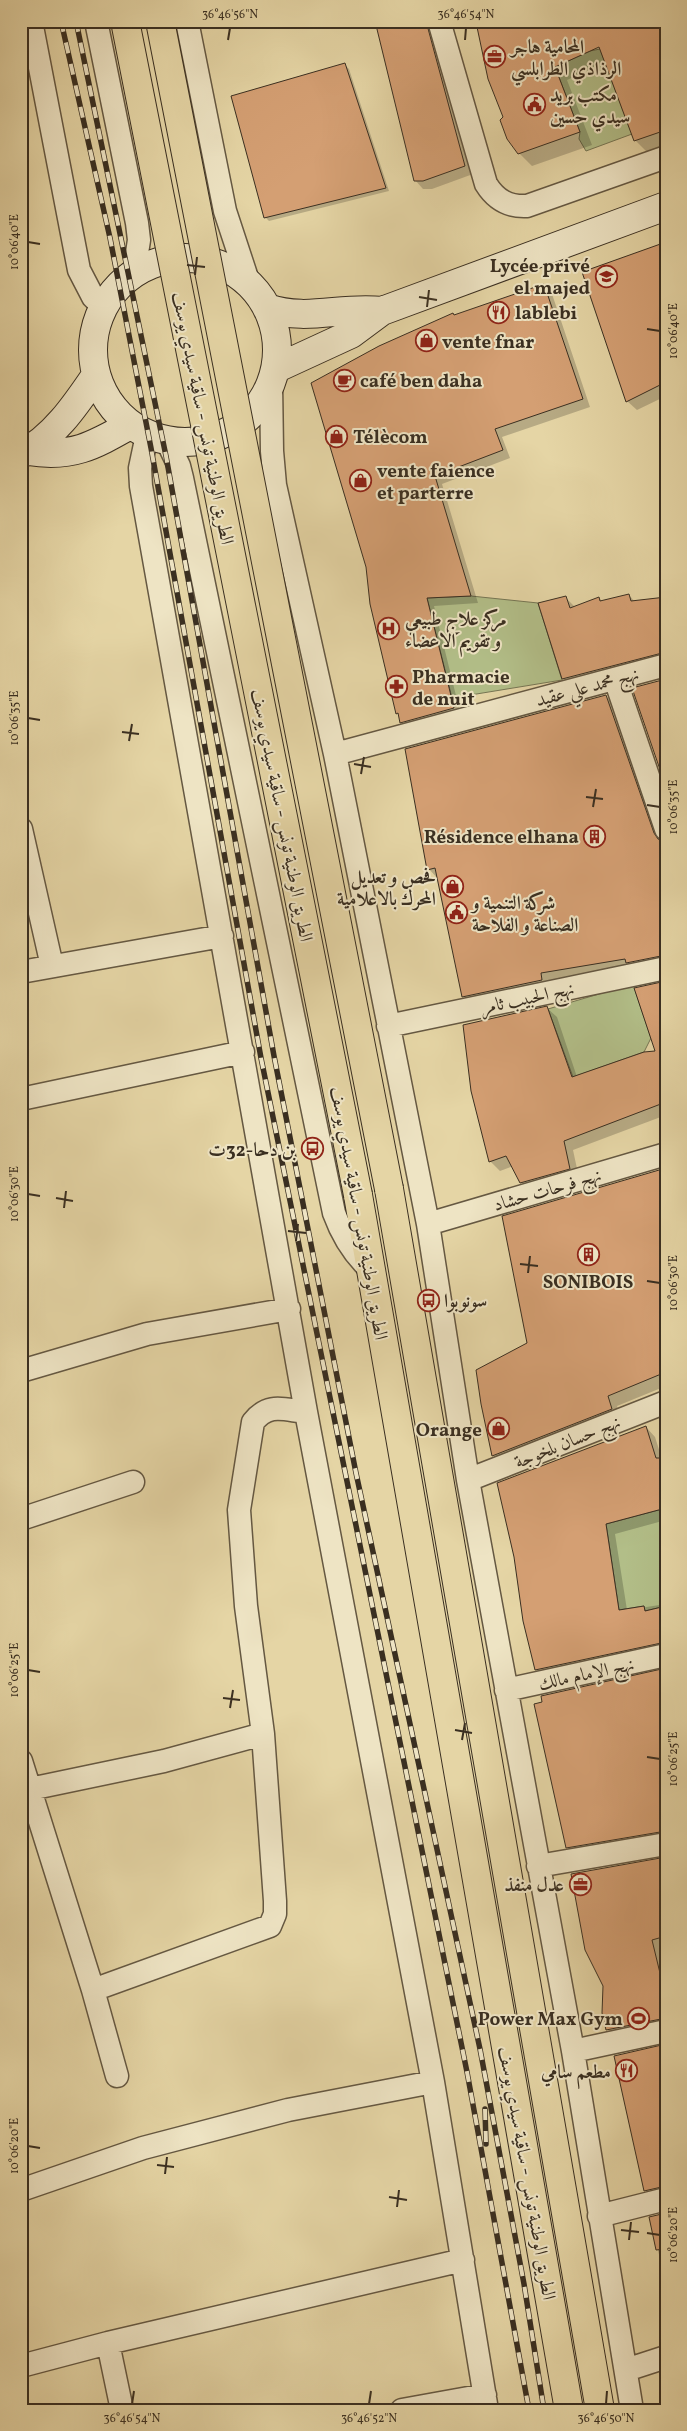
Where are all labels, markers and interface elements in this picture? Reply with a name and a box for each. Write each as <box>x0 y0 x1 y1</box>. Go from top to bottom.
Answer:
text: 36°46'56"N <box>202 7 258 23</box>
text: 36°46'54"N <box>438 7 495 23</box>
place label: المحامية هاجر الرذاذي الطرابلسي <box>509 35 621 86</box>
office icon: المحامية هاجر الرذاذي الطرابلسي <box>483 45 507 69</box>
place label: مكتب بريد سيدي حسين <box>550 83 630 132</box>
public building icon: مكتب بريد سيدي حسين <box>522 93 546 117</box>
text: 10°06'40"E <box>7 214 23 270</box>
place label: Lycée privé el majed <box>490 254 590 302</box>
school or university icon: Lycée privé el majed <box>594 264 618 288</box>
street label: الطريق الوطنية تونس - ساقية سيدي يوسف <box>164 290 239 547</box>
restaurant icon: lablebi <box>487 300 511 324</box>
place label: lablebi <box>515 301 578 327</box>
text: 10°06'40"E <box>666 303 682 359</box>
shop icon: vente fnar <box>414 329 438 353</box>
place label: vente fnar <box>442 330 534 356</box>
cafe icon: café ben daha <box>332 368 356 392</box>
place label: café ben daha <box>360 369 482 395</box>
shop icon: Télècom <box>325 424 349 448</box>
place label: Télècom <box>353 425 428 451</box>
place label: vente faience et parterre <box>377 459 495 507</box>
shop icon: vente faience et parterre <box>349 469 373 493</box>
place label: مركز علاج طبيعي و تقويم الاعضاء <box>405 607 507 657</box>
hospital icon: مركز علاج طبيعي و تقويم الاعضاء <box>377 617 401 641</box>
street label: نهج محمد علي عقيد <box>533 662 643 718</box>
place label: Pharmacie de nuit <box>412 665 510 713</box>
pharmacy icon: Pharmacie de nuit <box>384 675 408 699</box>
street label: الطريق الوطنية تونس - ساقية سيدي يوسف <box>243 687 318 944</box>
text: 10°06'35"E <box>7 691 23 745</box>
text: 10°06'35"E <box>666 780 682 834</box>
building icon: Résidence elhana <box>583 824 607 848</box>
place label: Résidence elhana <box>424 825 579 851</box>
place label: فحص و تعديل المحرك بالاعلامية <box>337 865 436 913</box>
shop icon: فحص و تعديل المحرك بالاعلامية <box>440 875 464 899</box>
place label: شركة التنمية و الصناعة و الفلاحة <box>470 891 578 939</box>
public building icon: شركة التنمية و الصناعة و الفلاحة <box>444 901 468 925</box>
street label: نهج الحبيب ثامر <box>478 976 577 1025</box>
street label: الطريق الوطنية تونس - ساقية سيدي يوسف <box>322 1084 393 1342</box>
bus stop icon: بن دحا-32ت <box>300 1137 324 1161</box>
place label: بن دحا-32ت <box>208 1138 296 1164</box>
street label: نهج فرحات حشاد <box>490 1163 606 1222</box>
text: 10°06'30"E <box>7 1166 23 1222</box>
building icon: SONIBOIS <box>576 1243 600 1267</box>
text: 10°06'30"E <box>666 1255 682 1311</box>
place label: SONIBOIS <box>543 1270 633 1296</box>
bus stop icon: سونوبوا <box>416 1288 440 1312</box>
place label: سونوبوا <box>444 1289 487 1315</box>
street label: نهج حسان بلخوجة <box>511 1410 626 1479</box>
shop icon: Orange <box>486 1417 510 1441</box>
place label: Orange <box>416 1418 482 1444</box>
text: 10°06'25"E <box>7 1642 23 1698</box>
street label: نهج الإمام مالك <box>536 1652 637 1701</box>
text: 10°06'25"E <box>666 1731 682 1787</box>
office icon: عدل منفذ <box>568 1872 592 1896</box>
place label: عدل منفذ <box>504 1873 564 1899</box>
sports icon: Power Max Gym <box>627 2006 651 2030</box>
place label: Power Max Gym <box>478 2007 623 2033</box>
street label: الطريق الوطنية تونس - ساقية سيدي يوسف <box>490 2044 561 2302</box>
restaurant icon: مطعم سامي <box>615 2059 639 2083</box>
place label: مطعم سامي <box>540 2060 611 2089</box>
text: 10°06'20"E <box>7 2118 23 2174</box>
text: 10°06'20"E <box>666 2207 682 2263</box>
text: 36°46'54"N <box>104 2411 161 2427</box>
text: 36°46'52"N <box>341 2411 397 2427</box>
text: 36°46'50"N <box>578 2411 634 2427</box>

